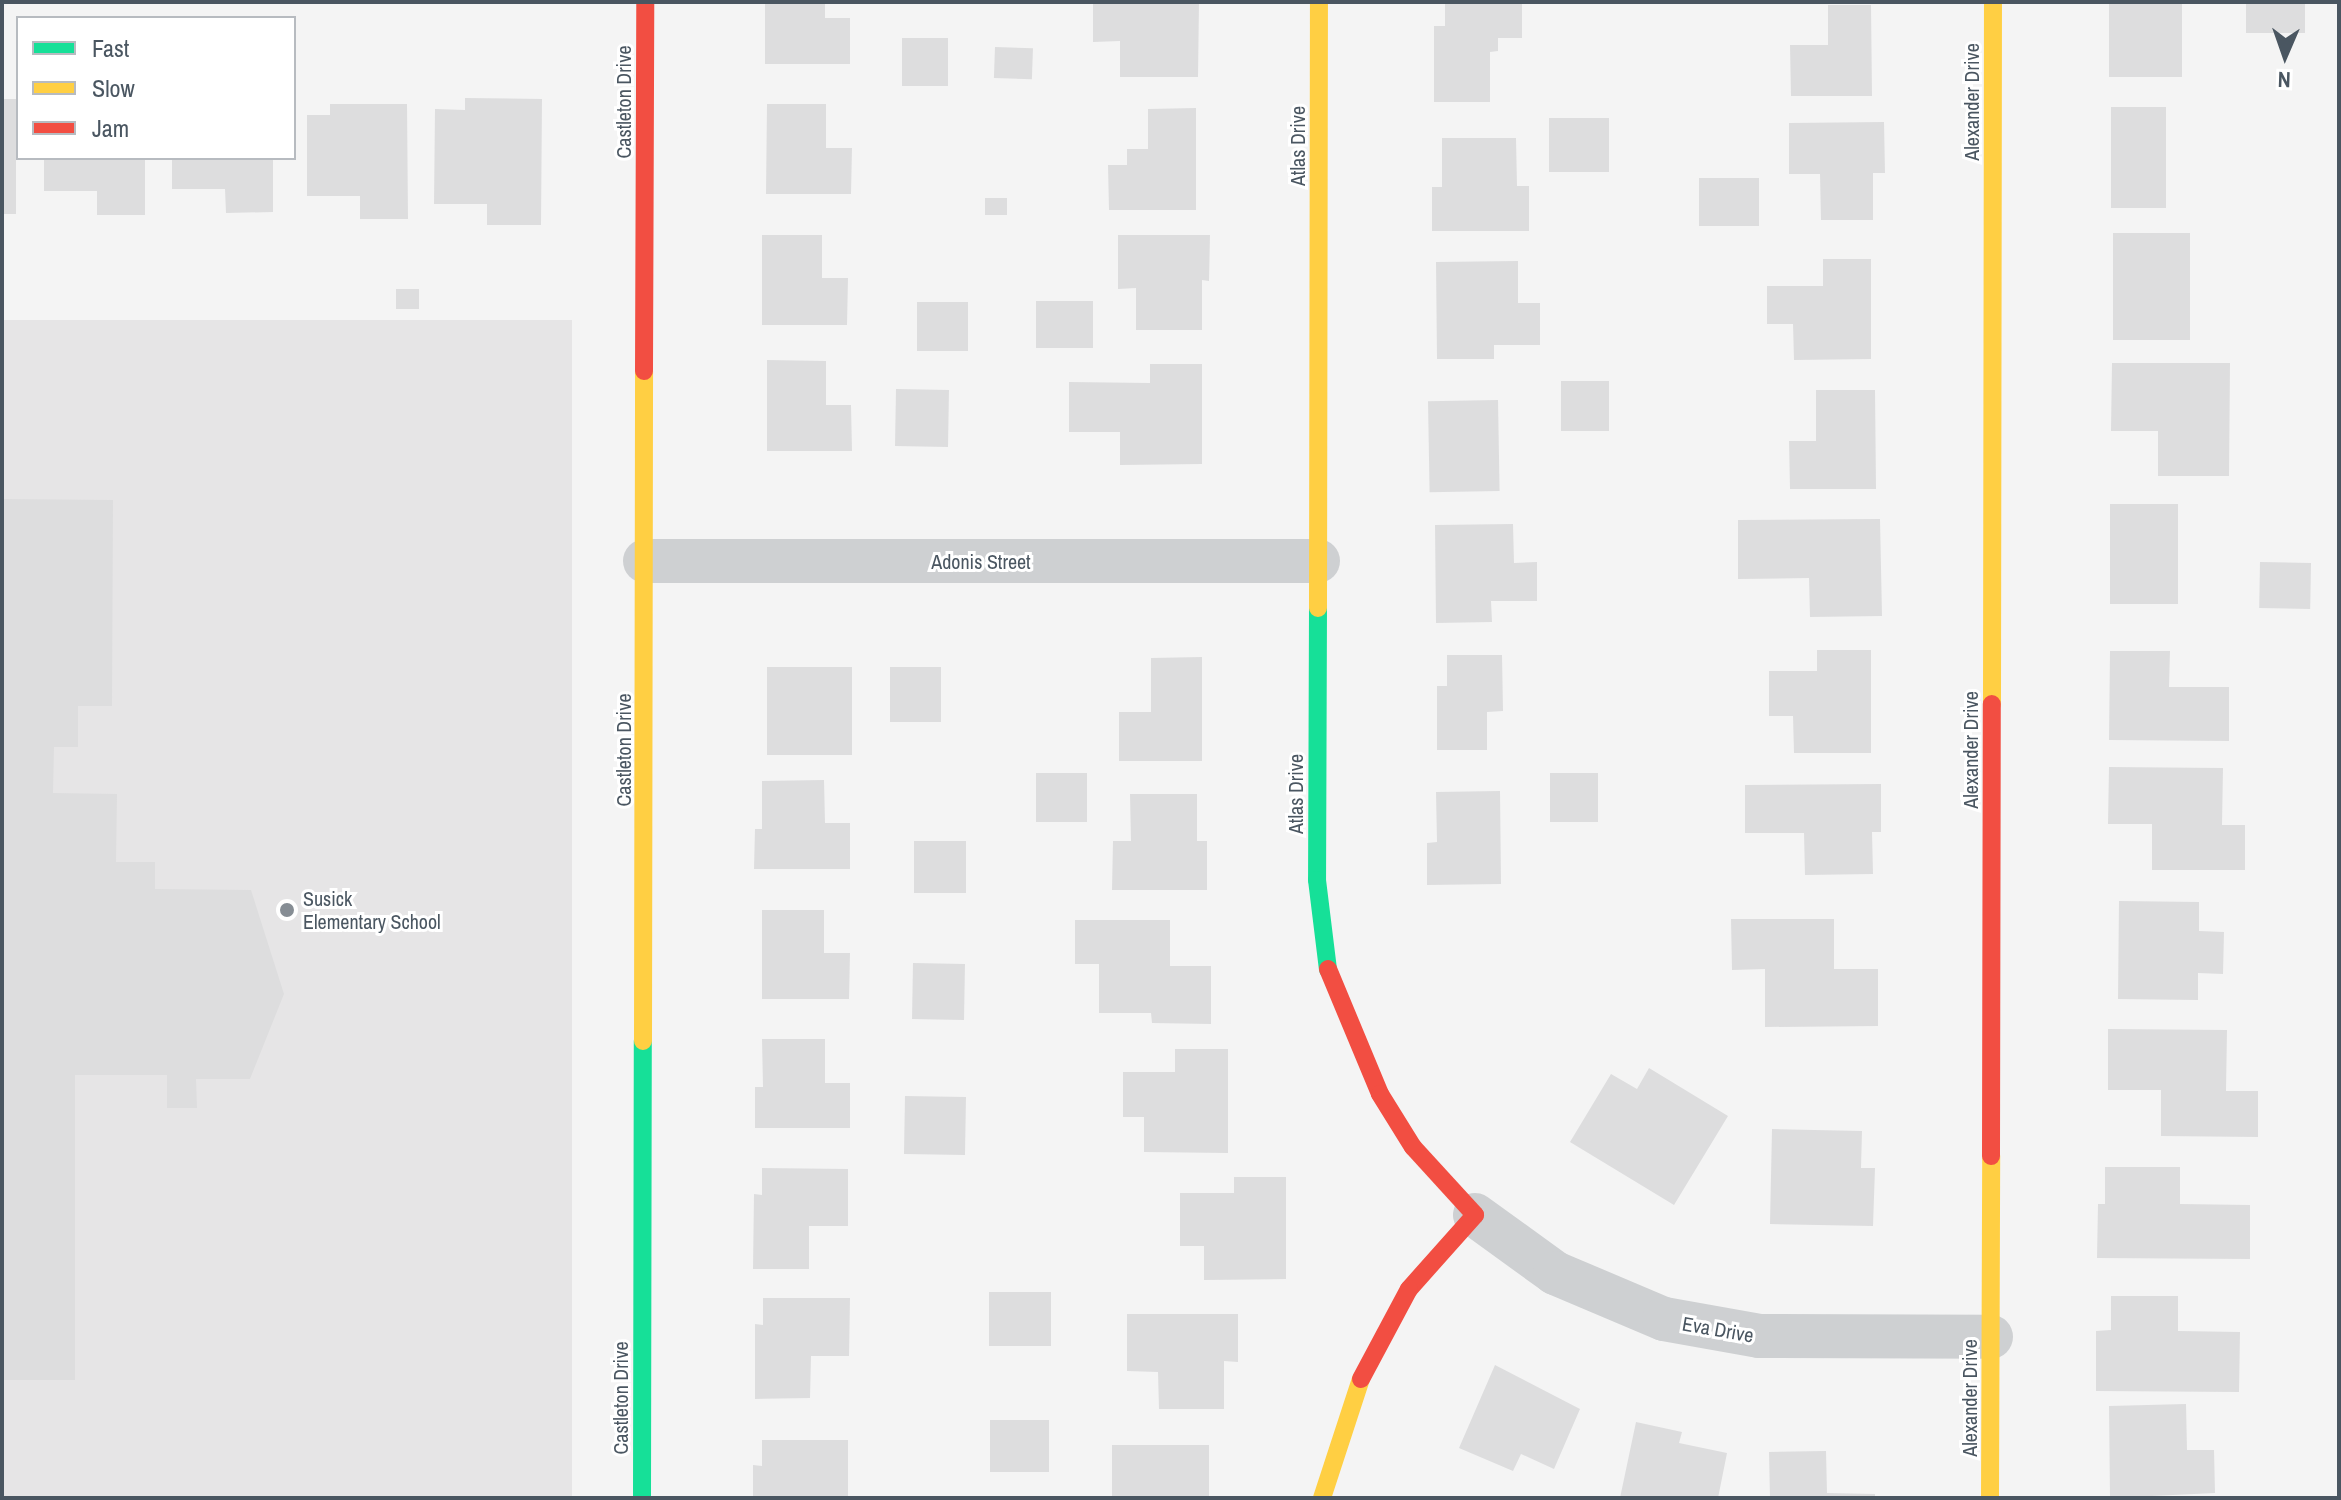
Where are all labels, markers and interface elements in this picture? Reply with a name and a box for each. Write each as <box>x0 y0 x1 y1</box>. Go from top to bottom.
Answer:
legend <box>16 16 296 160</box>
north arrow <box>2245 16 2325 96</box>
text: Fast <box>92 32 129 64</box>
street label: Alexander Drive <box>1959 43 1983 161</box>
street label: Castleton Drive <box>611 45 635 159</box>
text: N <box>2277 65 2291 95</box>
text: Slow <box>92 72 135 104</box>
street label: Atlas Drive <box>1285 106 1309 186</box>
text: Jam <box>92 112 129 144</box>
street label: Adonis Street <box>931 549 1031 573</box>
street label: Alexander Drive <box>1958 691 1982 809</box>
street label: Castleton Drive <box>611 693 635 807</box>
street label: Atlas Drive <box>1283 754 1307 834</box>
place label: Susick Elementary School <box>303 886 441 933</box>
marker: Susick Elementary School <box>278 901 296 919</box>
street label: Eva Drive <box>1680 1311 1756 1347</box>
street label: Alexander Drive <box>1957 1339 1981 1457</box>
street label: Castleton Drive <box>608 1341 632 1455</box>

